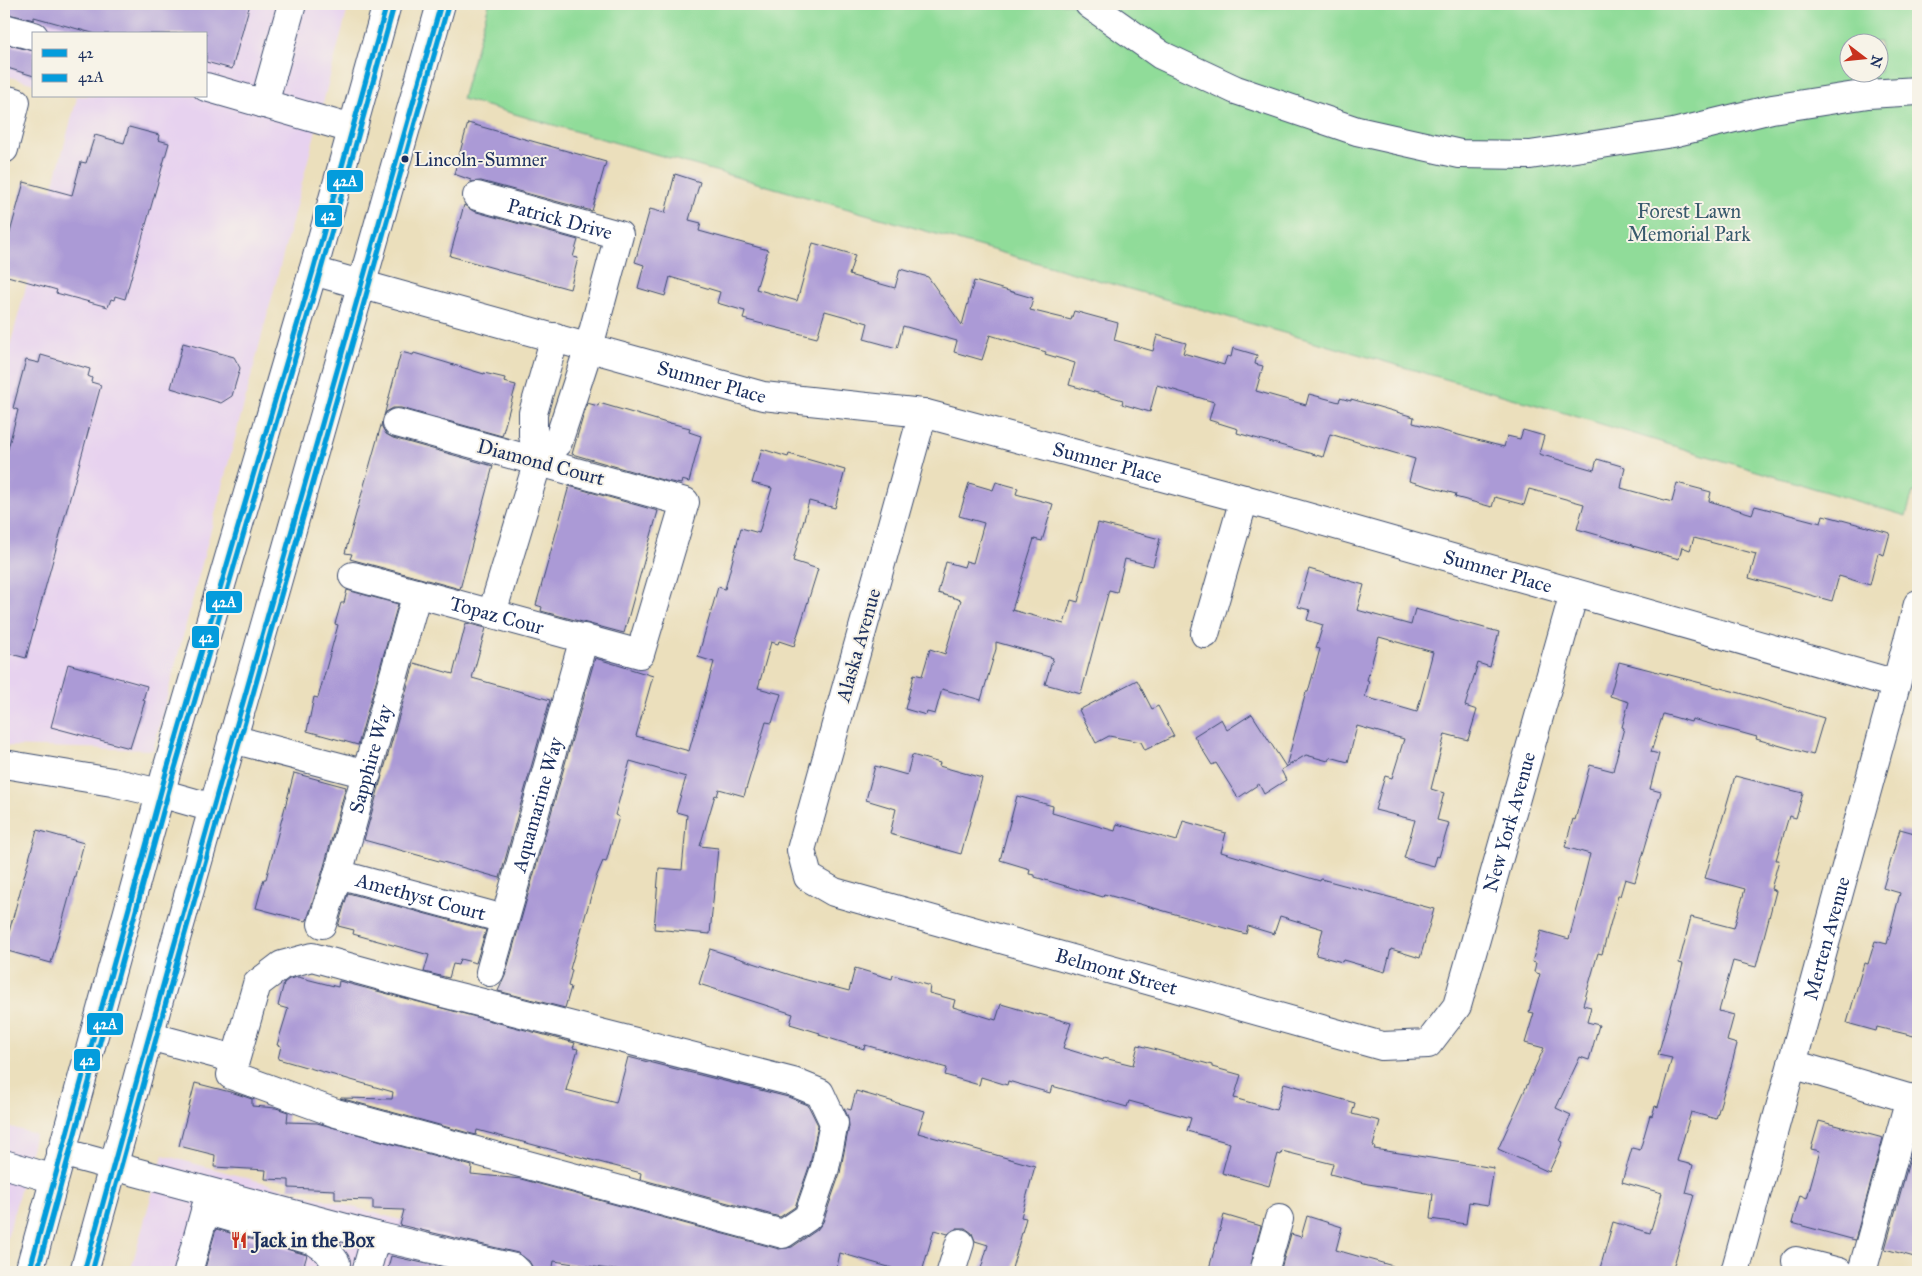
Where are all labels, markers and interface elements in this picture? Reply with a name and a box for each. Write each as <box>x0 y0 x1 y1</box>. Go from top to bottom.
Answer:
legend <box>32 32 208 98</box>
north arrow <box>1840 32 1890 82</box>
text: 42 <box>78 44 94 62</box>
text: N <box>1866 53 1886 70</box>
text: 42A <box>78 68 104 86</box>
place label: Lincoln-Sumner <box>414 148 548 171</box>
marker: Lincoln-Sumner <box>400 154 410 164</box>
line badge: 42A <box>326 169 364 193</box>
text: 42A <box>333 173 358 191</box>
street label: Patrick Drive <box>505 193 615 245</box>
park label: Forest Lawn Memorial Park <box>1628 199 1751 246</box>
line badge: 42 <box>314 204 343 228</box>
text: 42 <box>321 207 336 225</box>
street label: Sumner Place <box>655 355 769 408</box>
street label: Diamond Court <box>475 433 607 491</box>
street label: Sumner Place <box>1050 436 1165 489</box>
street label: Sumner Place <box>1441 544 1555 598</box>
street label: Alaska Avenue <box>830 586 886 705</box>
line badge: 42A <box>205 590 243 614</box>
street label: Topaz Cour <box>447 591 547 639</box>
text: 42A <box>212 594 237 612</box>
line badge: 42 <box>191 625 220 649</box>
text: 42 <box>199 629 214 647</box>
street label: Sapphire Way <box>344 701 397 816</box>
street label: Aquamarine Way <box>506 734 568 876</box>
street label: New York Avenue <box>1478 749 1540 895</box>
street label: Amethyst Court <box>352 867 489 926</box>
street label: Merten Avenue <box>1798 874 1855 1003</box>
street label: Belmont Street <box>1053 943 1180 1000</box>
line badge: 42A <box>86 1012 124 1036</box>
text: 42A <box>93 1016 118 1034</box>
line badge: 42 <box>73 1048 101 1072</box>
text: 42 <box>80 1052 95 1070</box>
place label: Jack in the Box <box>250 1228 376 1254</box>
restaurant icon: Jack in the Box <box>229 1230 249 1250</box>

